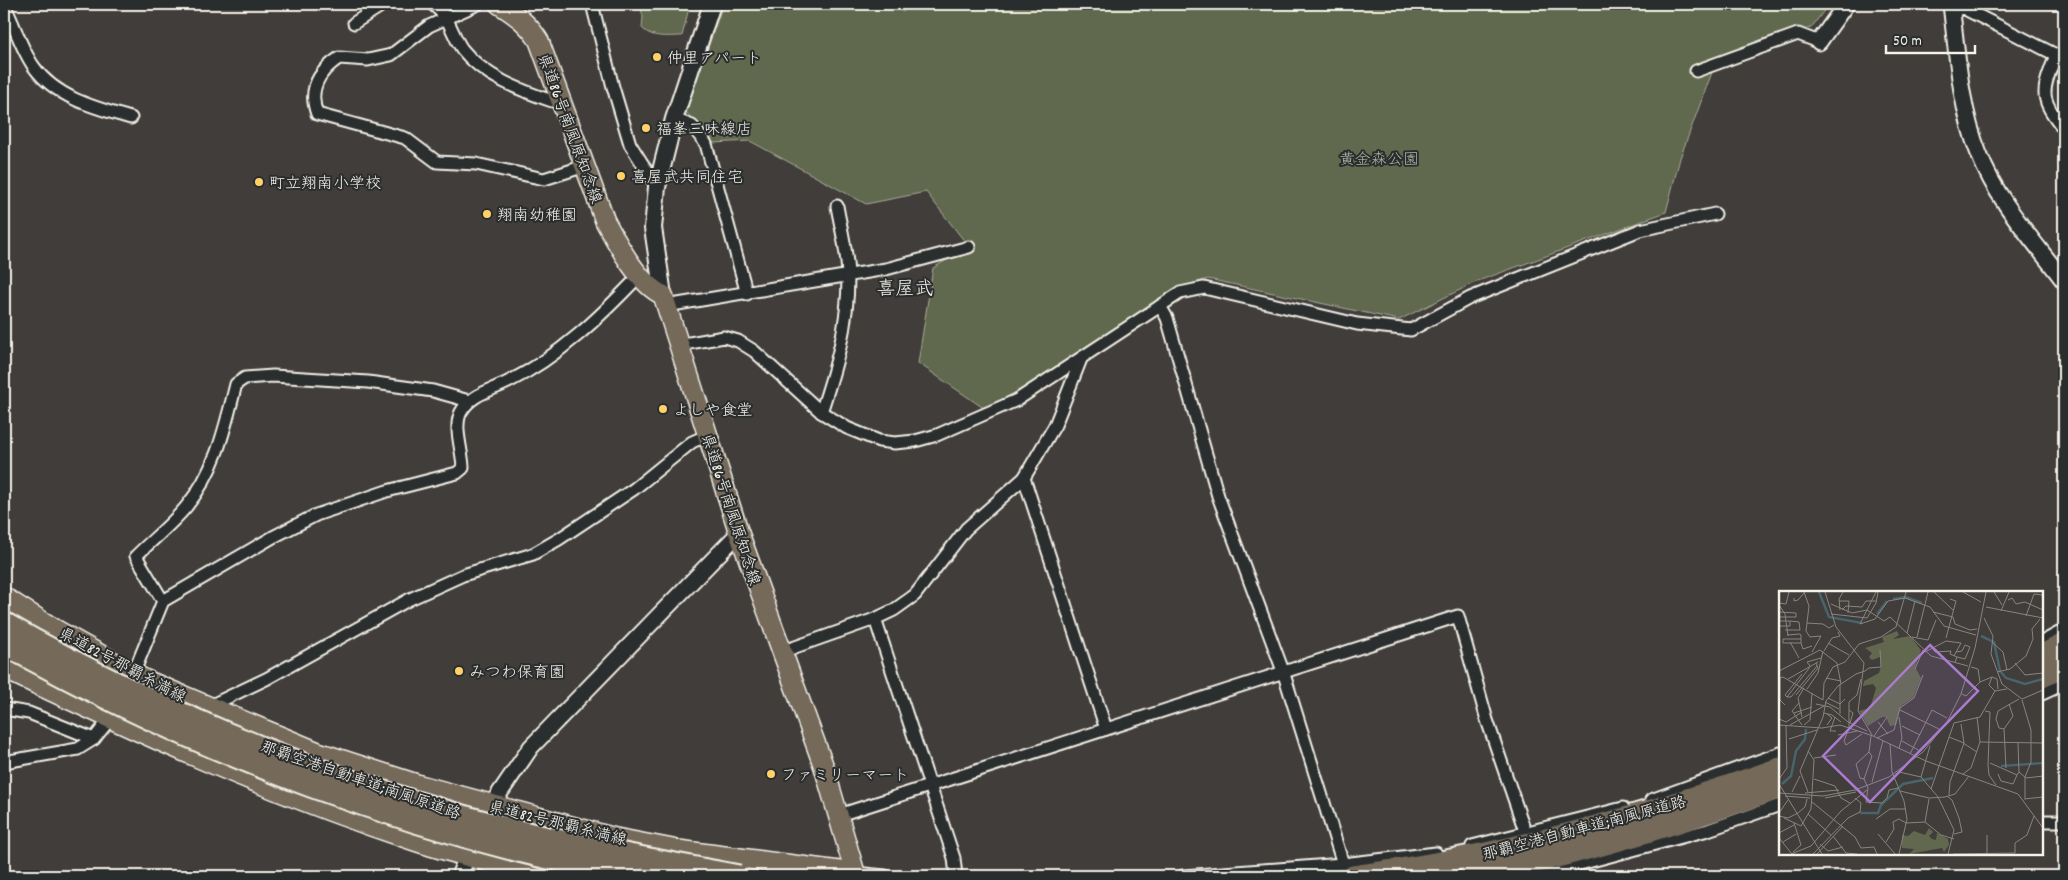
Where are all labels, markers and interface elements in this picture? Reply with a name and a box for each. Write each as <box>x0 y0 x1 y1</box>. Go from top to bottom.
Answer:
scale bar <box>1886 22 1974 54</box>
text: 50 m <box>1893 31 1922 53</box>
place label: 仲里アパート <box>667 48 762 71</box>
street label: 県道86号南風原知念線 <box>531 51 607 207</box>
marker: 仲里アパート <box>651 51 663 63</box>
place label: 福峯三味線店 <box>656 119 752 142</box>
marker: 福峯三味線店 <box>640 122 652 134</box>
park label: 黄金森公園 <box>1339 149 1419 172</box>
place label: 喜屋武共同住宅 <box>631 167 743 190</box>
marker: 喜屋武共同住宅 <box>615 170 627 182</box>
place label: 町立翔南小学校 <box>269 173 381 196</box>
marker: 町立翔南小学校 <box>253 176 265 188</box>
place label: 翔南幼稚園 <box>497 205 577 228</box>
marker: 翔南幼稚園 <box>481 208 493 220</box>
district label: 喜屋武 <box>876 277 934 304</box>
place label: よしや食堂 <box>673 400 753 423</box>
marker: よしや食堂 <box>657 403 669 415</box>
street label: 県道86号南風原知念線 <box>694 431 765 589</box>
inset map <box>1779 591 2043 855</box>
street label: 県道82号那覇糸満線 <box>54 623 190 710</box>
place label: みつわ保育園 <box>469 662 565 685</box>
marker: みつわ保育園 <box>453 665 465 677</box>
street label: 那覇空港自動車道;南風原道路 <box>257 736 463 827</box>
place label: ファミリーマート <box>781 765 909 788</box>
marker: ファミリーマート <box>765 768 777 780</box>
street label: 那覇空港自動車道;南風原道路 <box>1480 791 1689 868</box>
street label: 県道82号那覇糸満線 <box>486 796 629 853</box>

